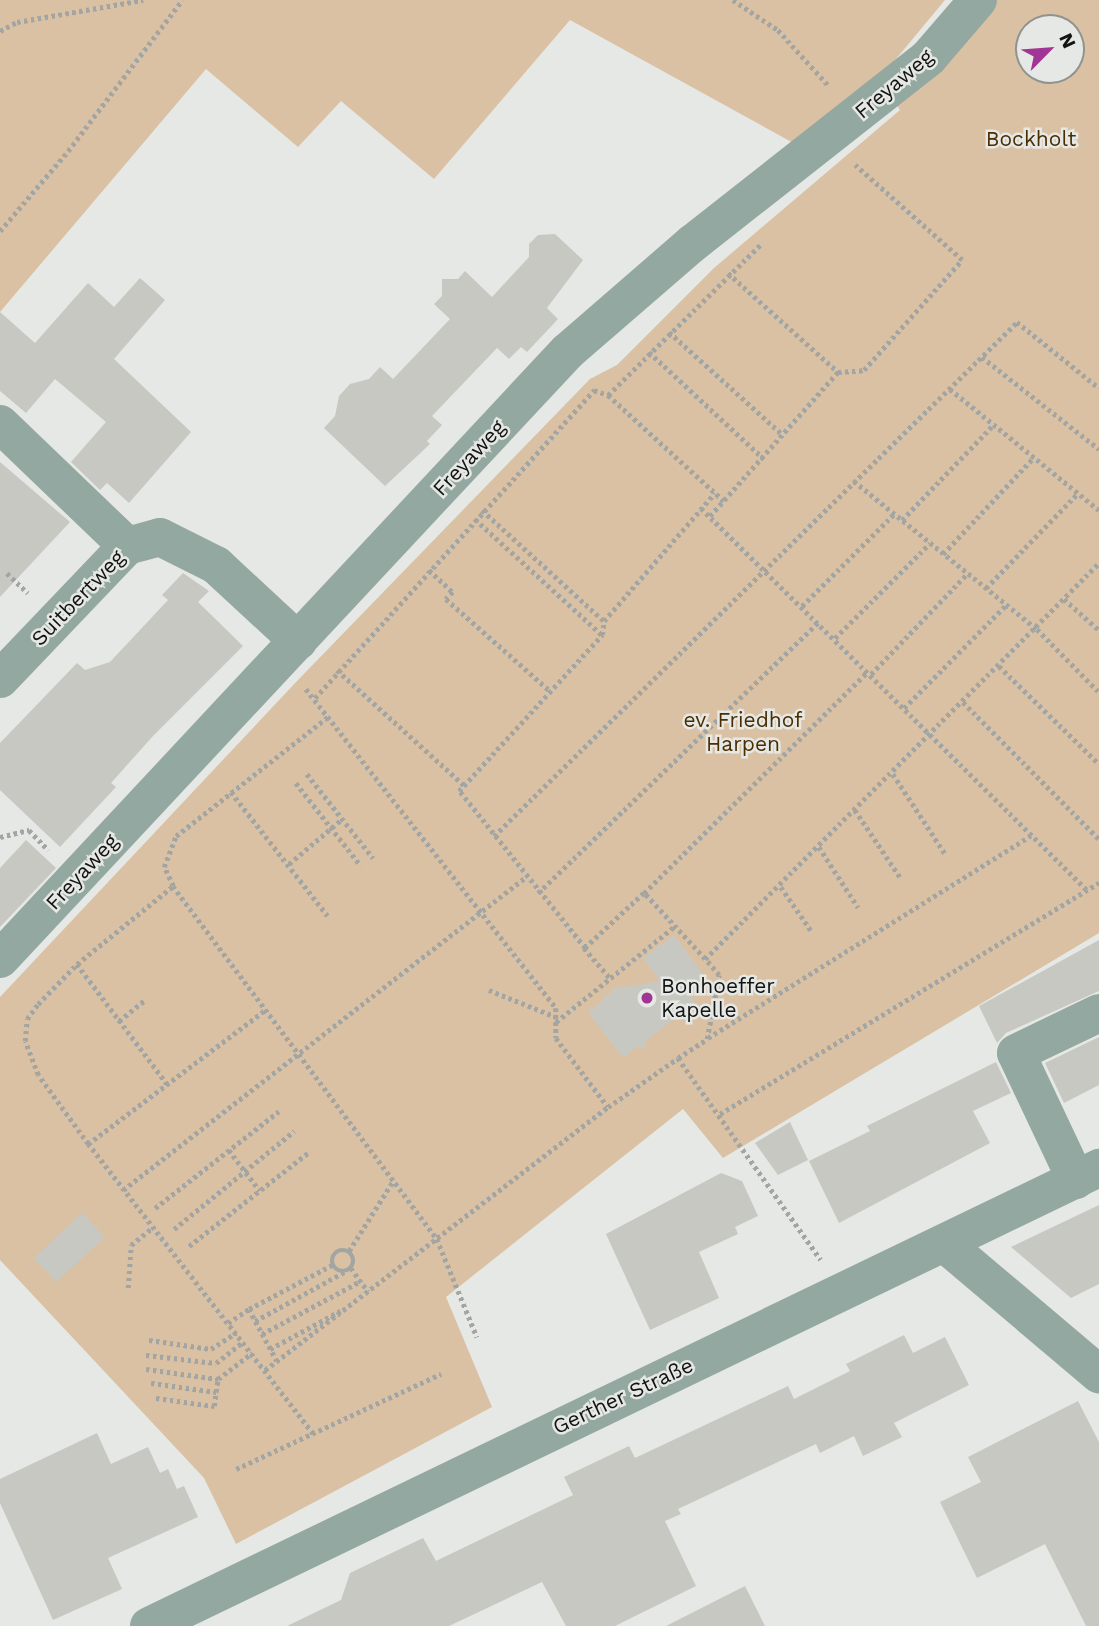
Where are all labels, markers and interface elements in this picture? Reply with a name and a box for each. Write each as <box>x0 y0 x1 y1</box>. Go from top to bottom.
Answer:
north arrow <box>1015 14 1085 84</box>
text: N <box>1054 30 1081 52</box>
street label: Freyaweg <box>850 44 938 124</box>
park label: Bockholt <box>986 126 1076 152</box>
street label: Freyaweg <box>428 415 510 501</box>
street label: Suitbertweg <box>26 545 130 651</box>
park label: ev. Friedhof Harpen <box>684 707 802 757</box>
street label: Freyaweg <box>41 829 123 915</box>
place label: Bonhoeffer Kapelle <box>661 973 775 1023</box>
marker: Bonhoeffer Kapelle <box>639 990 655 1006</box>
street label: Gerther Straße <box>549 1352 697 1440</box>

